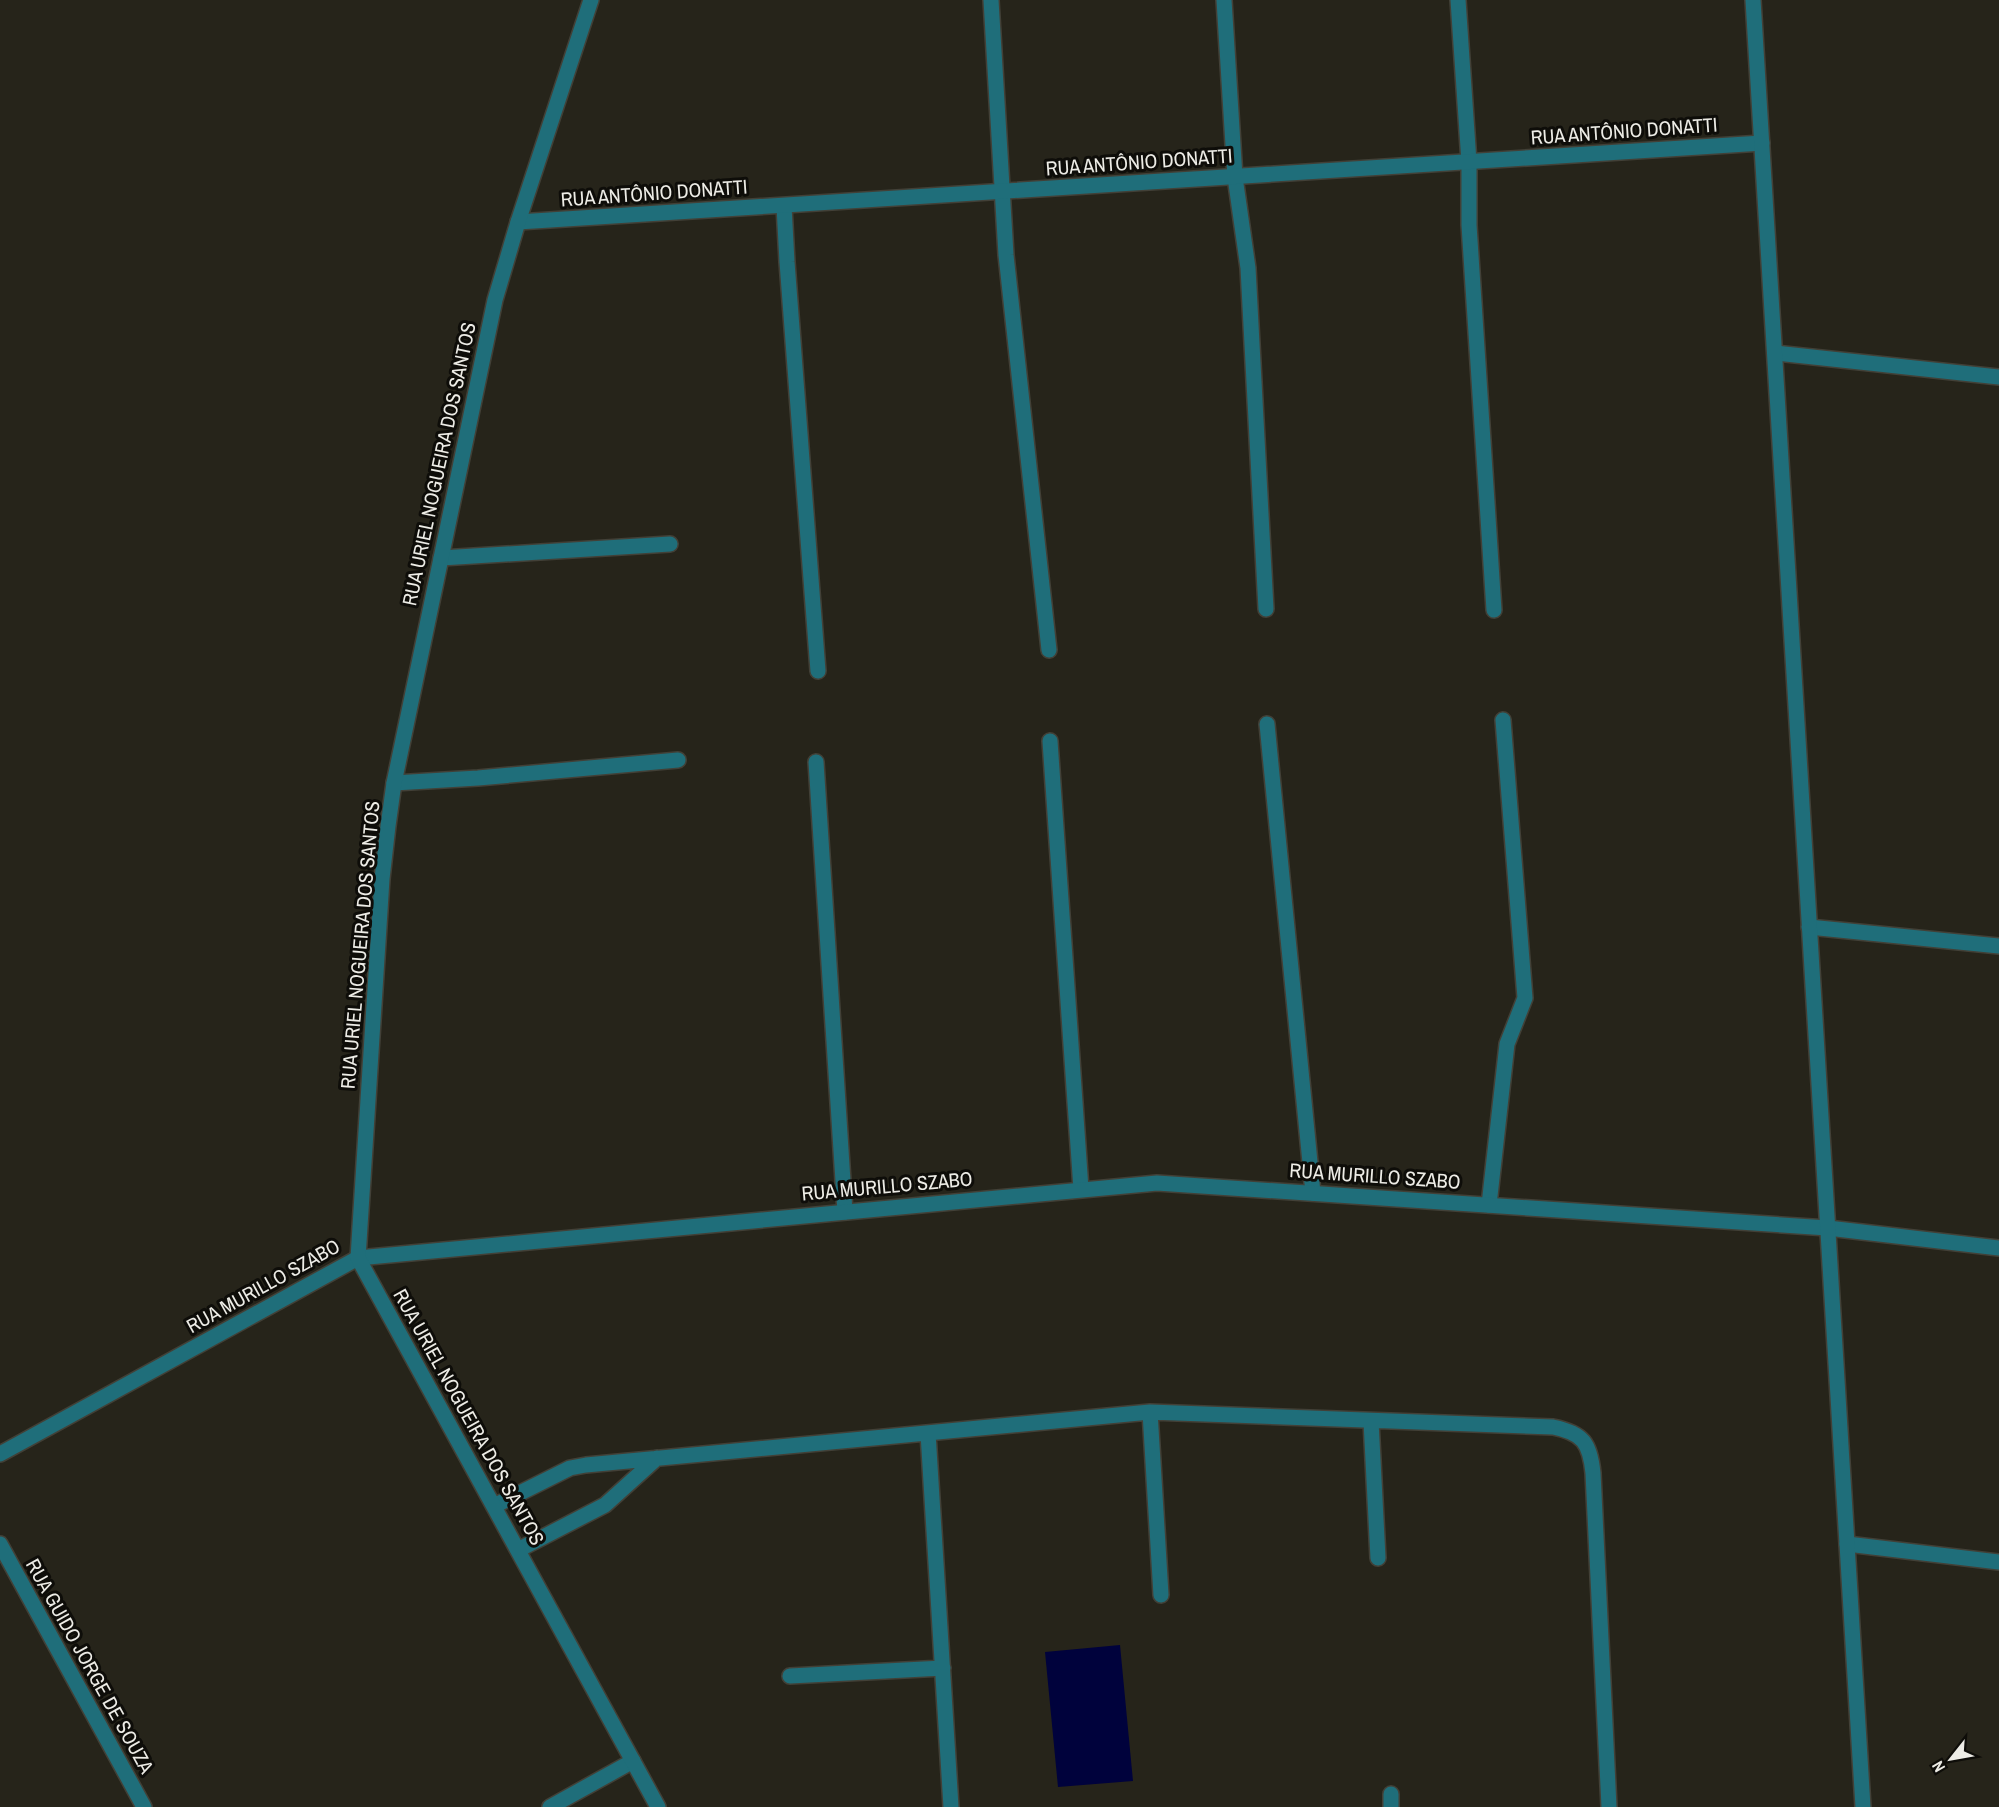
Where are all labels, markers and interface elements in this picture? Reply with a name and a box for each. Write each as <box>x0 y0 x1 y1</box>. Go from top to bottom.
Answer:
street label: RUA ANTÔNIO DONATTI <box>1530 111 1718 150</box>
street label: RUA ANTÔNIO DONATTI <box>1045 142 1233 181</box>
street label: RUA ANTÔNIO DONATTI <box>560 173 748 212</box>
street label: RUA URIEL NOGUEIRA DOS SANTOS <box>395 320 482 608</box>
street label: RUA URIEL NOGUEIRA DOS SANTOS <box>333 800 386 1090</box>
street label: RUA MURILLO SZABO <box>1289 1156 1461 1195</box>
street label: RUA MURILLO SZABO <box>800 1165 973 1206</box>
street label: RUA MURILLO SZABO <box>181 1232 344 1339</box>
street label: RUA URIEL NOGUEIRA DOS SANTOS <box>388 1284 551 1550</box>
street label: RUA GUIDO JORGE DE SOUZA <box>20 1554 161 1778</box>
north arrow <box>1921 1729 1981 1789</box>
text: N <box>1926 1757 1950 1776</box>

